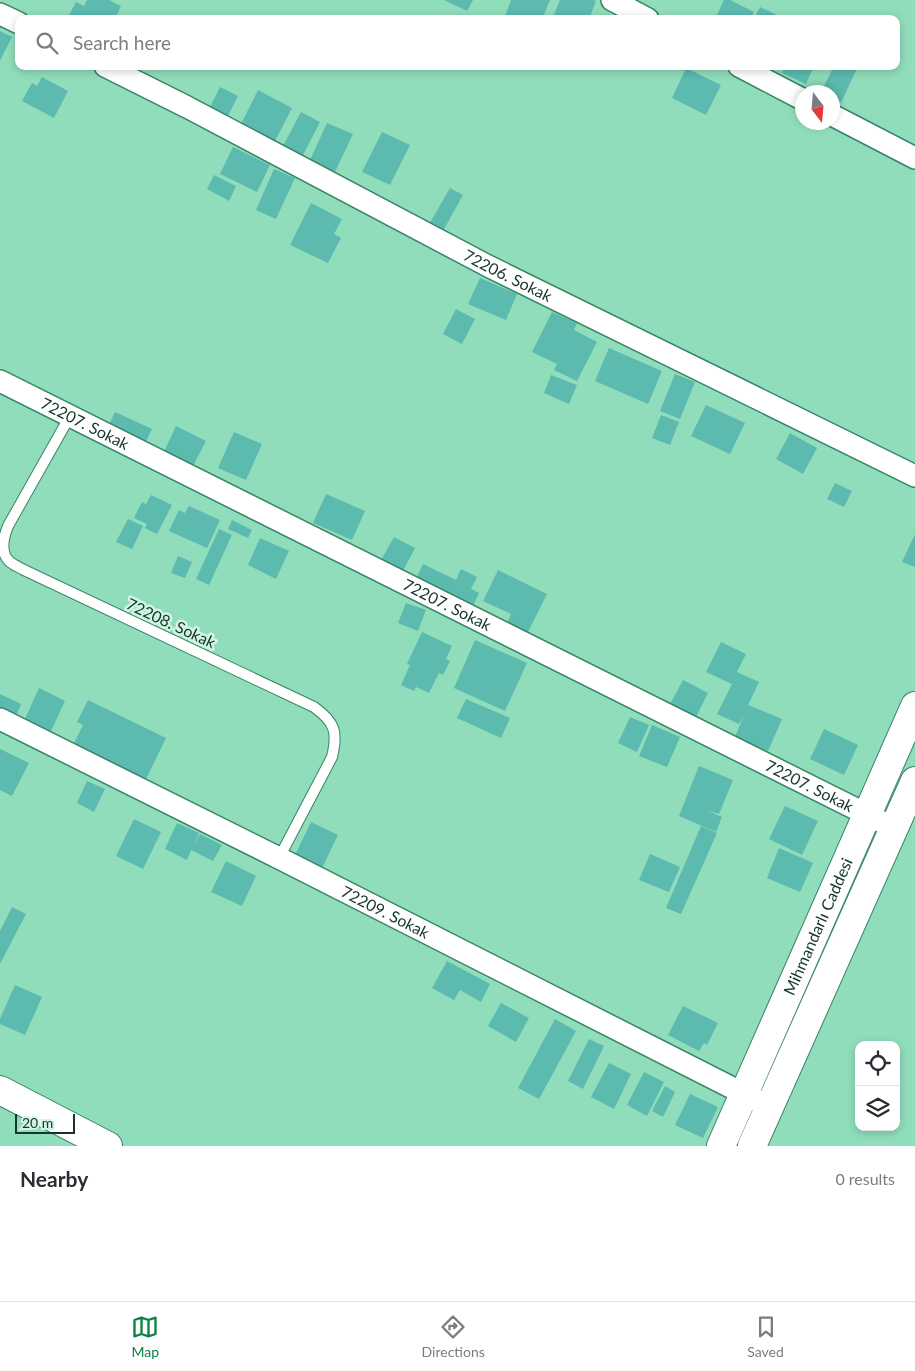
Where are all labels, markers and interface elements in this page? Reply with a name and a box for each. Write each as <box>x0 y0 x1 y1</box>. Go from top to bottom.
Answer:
search box <box>15 15 900 70</box>
icon: search <box>33 29 61 57</box>
text: Search here <box>73 31 171 54</box>
north arrow <box>795 85 840 130</box>
street label: 72206. Sokak <box>461 245 556 305</box>
street label: 72207. Sokak <box>38 393 133 453</box>
street label: 72207. Sokak <box>400 574 495 635</box>
street label: 72208. Sokak <box>124 594 220 652</box>
street label: 72207. Sokak <box>762 755 858 816</box>
street label: Mihmandarlı Caddesi <box>779 855 856 998</box>
street label: 72209. Sokak <box>338 881 434 942</box>
map controls <box>855 1041 900 1131</box>
button: locate <box>855 1041 900 1086</box>
button: layers <box>855 1086 900 1131</box>
scale bar <box>15 1111 75 1134</box>
text: 20 m <box>22 1114 53 1131</box>
text: Nearby <box>20 1166 88 1191</box>
text: 0 results <box>835 1169 895 1188</box>
tab: Map <box>131 1313 159 1360</box>
tab: Directions <box>422 1313 485 1360</box>
tab: Saved <box>747 1313 784 1360</box>

